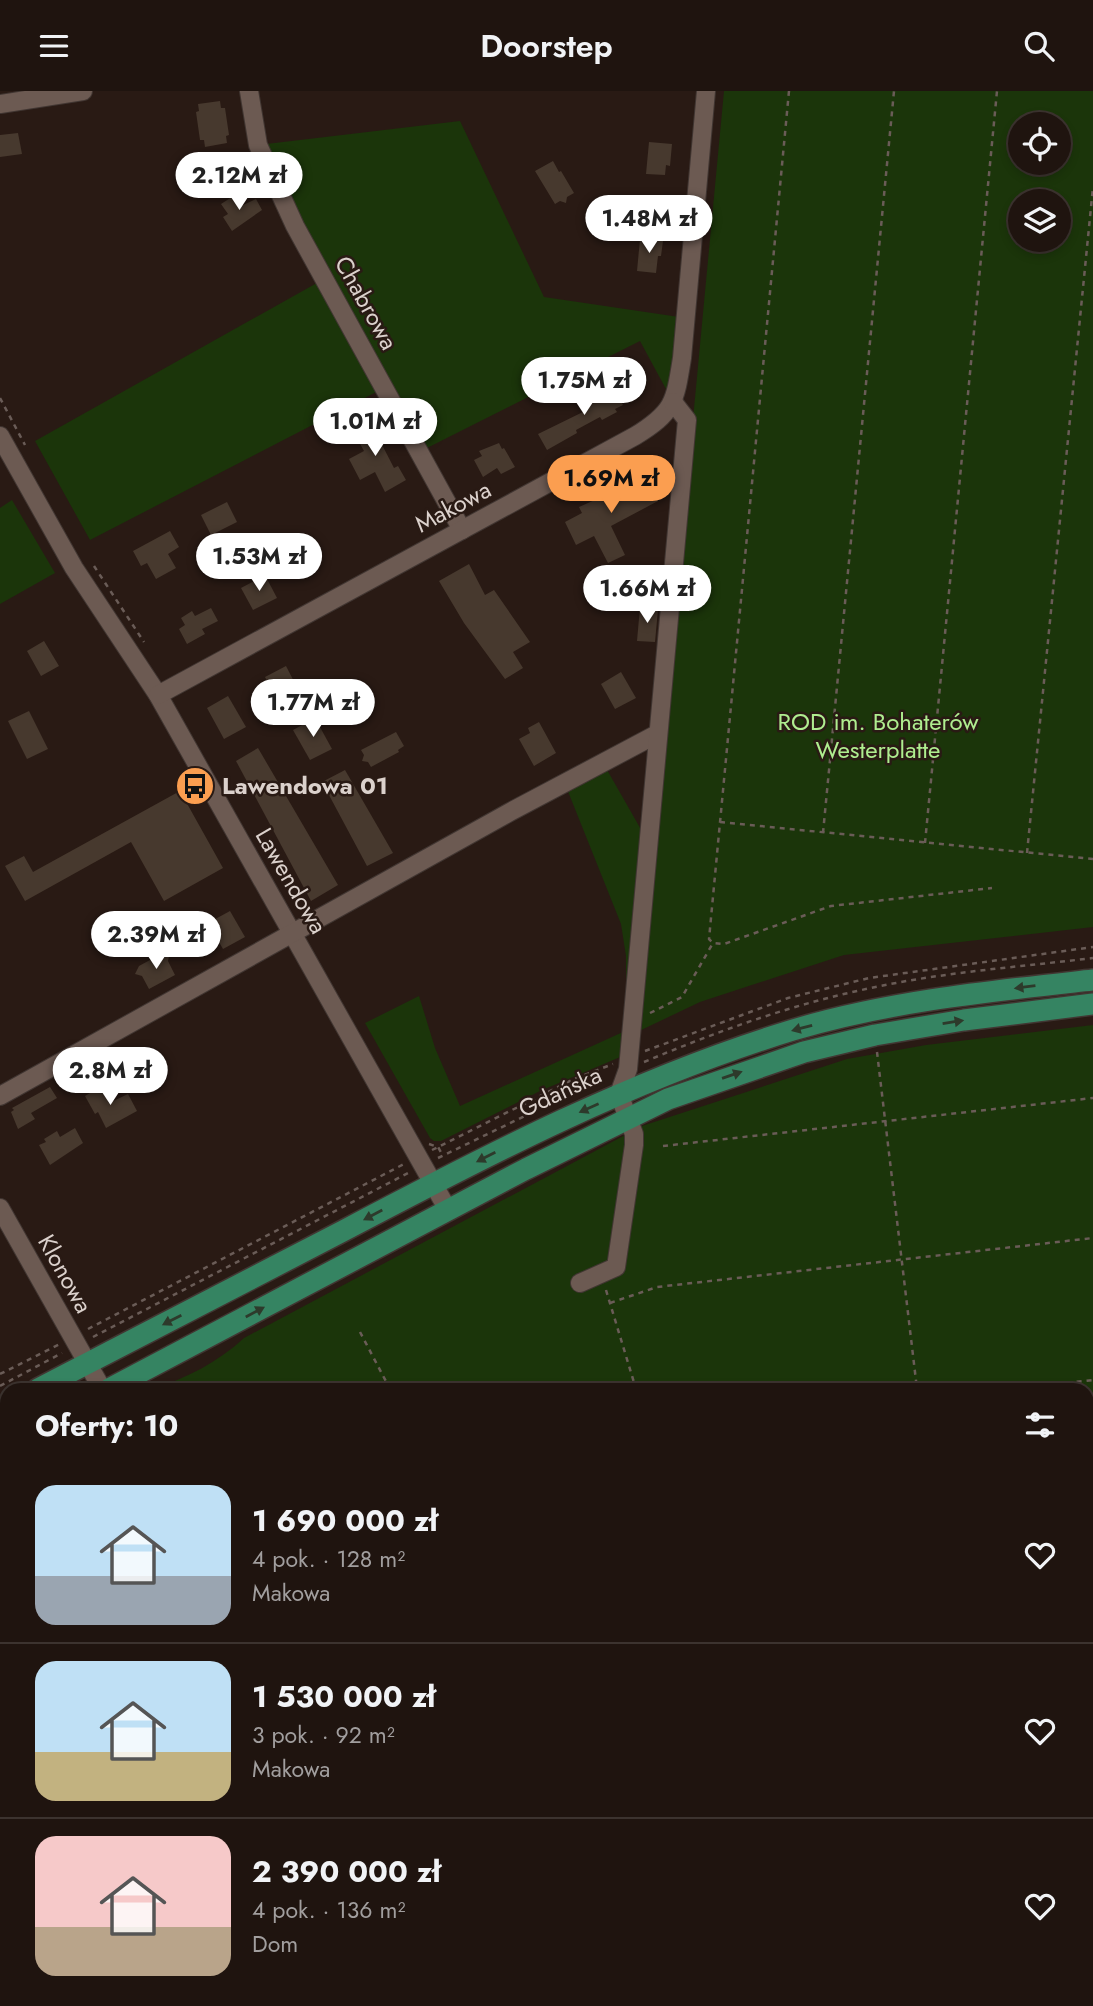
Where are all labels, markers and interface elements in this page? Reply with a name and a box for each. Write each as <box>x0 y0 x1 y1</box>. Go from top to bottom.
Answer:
text: Doorstep <box>480 23 613 69</box>
icon: menu <box>35 27 73 65</box>
icon: search <box>1020 27 1058 65</box>
map controls <box>1008 112 1071 252</box>
button: locate <box>1008 112 1071 175</box>
pin: 2.12M zł <box>167 152 311 212</box>
text: 2.12M zł <box>192 158 286 192</box>
button: layers <box>1008 189 1071 252</box>
pin: 1.48M zł <box>577 195 721 255</box>
text: 1.48M zł <box>601 201 697 235</box>
street label: Chabrowa <box>326 249 407 356</box>
pin: 1.75M zł <box>512 357 656 417</box>
text: 1.75M zł <box>537 363 631 397</box>
pin: 1.01M zł <box>303 399 447 458</box>
text: 1.01M zł <box>329 404 421 438</box>
pin: 1.69M zł <box>539 455 683 515</box>
text: 1.69M zł <box>563 461 659 495</box>
street label: Makowa <box>408 472 497 541</box>
pin: 1.53M zł <box>187 533 331 593</box>
text: 1.53M zł <box>212 539 306 573</box>
pin: 1.66M zł <box>575 566 719 625</box>
text: 1.66M zł <box>599 571 695 605</box>
pin: 1.77M zł <box>241 679 385 739</box>
text: 1.77M zł <box>267 685 359 719</box>
park label: ROD im. Bohaterów Westerplatte <box>778 704 979 767</box>
bus stop icon: Lawendowa 01 <box>174 765 216 807</box>
place label: Lawendowa 01 <box>222 768 388 803</box>
street label: Lawendowa <box>247 821 336 940</box>
pin: 2.39M zł <box>84 911 228 971</box>
text: 2.39M zł <box>107 917 205 951</box>
one-way arrow <box>1014 982 1036 993</box>
one-way arrow <box>942 1016 964 1027</box>
one-way arrow <box>790 1023 812 1034</box>
pin: 2.8M zł <box>45 1047 175 1107</box>
text: 2.8M zł <box>69 1053 151 1087</box>
street label: Gdańska <box>512 1057 607 1126</box>
one-way arrow <box>722 1069 743 1080</box>
one-way arrow <box>579 1102 599 1114</box>
one-way arrow <box>476 1151 496 1162</box>
one-way arrow <box>363 1208 383 1220</box>
street label: Klonowa <box>29 1228 101 1320</box>
one-way arrow <box>246 1306 266 1318</box>
one-way arrow <box>162 1314 182 1326</box>
text: Oferty: 10 <box>35 1404 178 1447</box>
icon: filters <box>1021 1406 1059 1444</box>
text: 1 690 000 zł <box>252 1499 438 1542</box>
icon: home <box>91 1513 175 1597</box>
icon: heart <box>1021 1536 1059 1574</box>
text: 4 pok. · 128 m² <box>252 1542 405 1576</box>
text: Makowa <box>252 1576 330 1610</box>
text: 1 530 000 zł <box>252 1675 435 1718</box>
icon: home <box>91 1689 175 1773</box>
icon: heart <box>1021 1712 1059 1750</box>
text: 3 pok. · 92 m² <box>252 1718 395 1752</box>
text: Makowa <box>252 1752 330 1786</box>
text: 2 390 000 zł <box>252 1850 441 1893</box>
icon: home <box>91 1864 175 1948</box>
icon: heart <box>1021 1887 1059 1925</box>
text: 4 pok. · 136 m² <box>252 1893 405 1927</box>
text: Dom <box>252 1927 298 1961</box>

